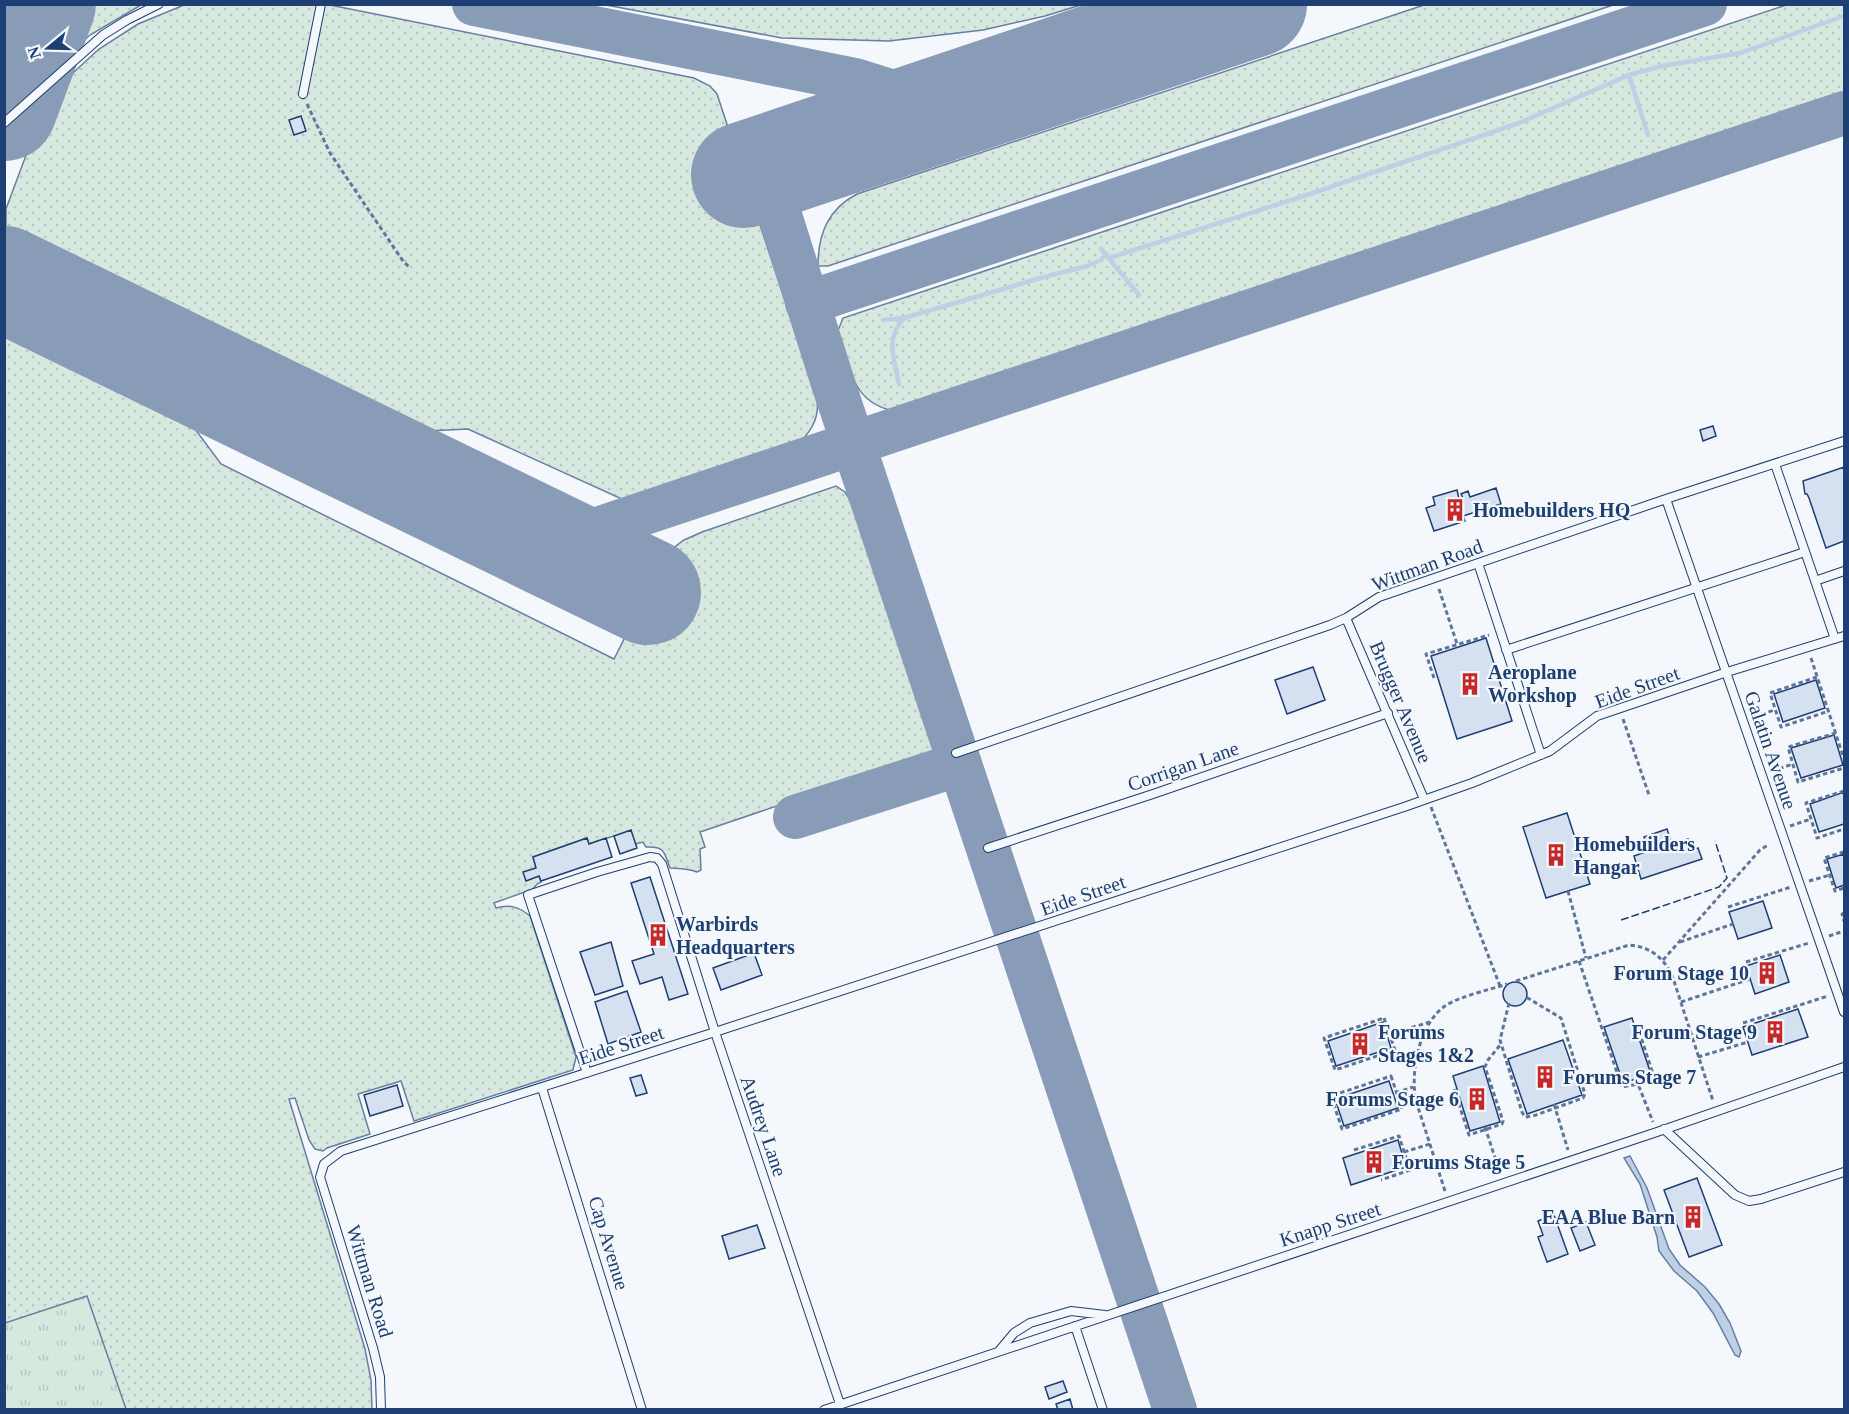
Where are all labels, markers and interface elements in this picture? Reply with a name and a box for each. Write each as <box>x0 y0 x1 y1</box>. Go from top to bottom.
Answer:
north arrow <box>18 18 78 78</box>
text: N <box>24 44 44 61</box>
building icon: Homebuilders HQ <box>1442 497 1468 523</box>
place label: Homebuilders HQ <box>1473 499 1630 521</box>
street label: Wittman Road <box>1369 535 1485 595</box>
street label: Brugger Avenue <box>1365 638 1437 767</box>
place label: Aeroplane Workshop <box>1488 661 1577 707</box>
street label: Eide Street <box>1592 661 1683 712</box>
building icon: Aeroplane Workshop <box>1457 671 1483 697</box>
street label: Galatin Avenue <box>1740 688 1802 812</box>
street label: Corrigan Lane <box>1125 737 1242 796</box>
place label: Homebuilders Hangar <box>1574 833 1695 879</box>
building icon: Homebuilders Hangar <box>1543 842 1569 868</box>
street label: Eide Street <box>1038 870 1129 920</box>
place label: Warbirds Headquarters <box>676 913 795 959</box>
building icon: Warbirds Headquarters <box>645 922 671 948</box>
building icon: Forum Stage 10 <box>1754 960 1780 986</box>
place label: Forum Stage 10 <box>1613 962 1749 985</box>
building icon: Forum Stage 9 <box>1762 1019 1788 1045</box>
street label: Eide Street <box>576 1021 667 1069</box>
place label: Forums Stages 1&2 <box>1378 1021 1474 1067</box>
place label: Forum Stage 9 <box>1631 1021 1757 1044</box>
building icon: Forums Stages 1&2 <box>1347 1031 1373 1057</box>
building icon: Forums Stage 7 <box>1532 1064 1558 1090</box>
place label: Forums Stage 7 <box>1563 1066 1696 1089</box>
street label: Audrey Lane <box>736 1073 792 1180</box>
building icon: Forums Stage 6 <box>1464 1086 1490 1112</box>
place label: Forums Stage 6 <box>1326 1088 1459 1111</box>
building icon: Forums Stage 5 <box>1361 1149 1387 1175</box>
place label: Forums Stage 5 <box>1392 1151 1525 1174</box>
street label: Cap Avenue <box>583 1193 634 1293</box>
street label: Knapp Street <box>1277 1197 1384 1252</box>
building icon: EAA Blue Barn <box>1680 1204 1706 1230</box>
place label: EAA Blue Barn <box>1542 1206 1675 1228</box>
street label: Wittman Road <box>342 1222 398 1340</box>

